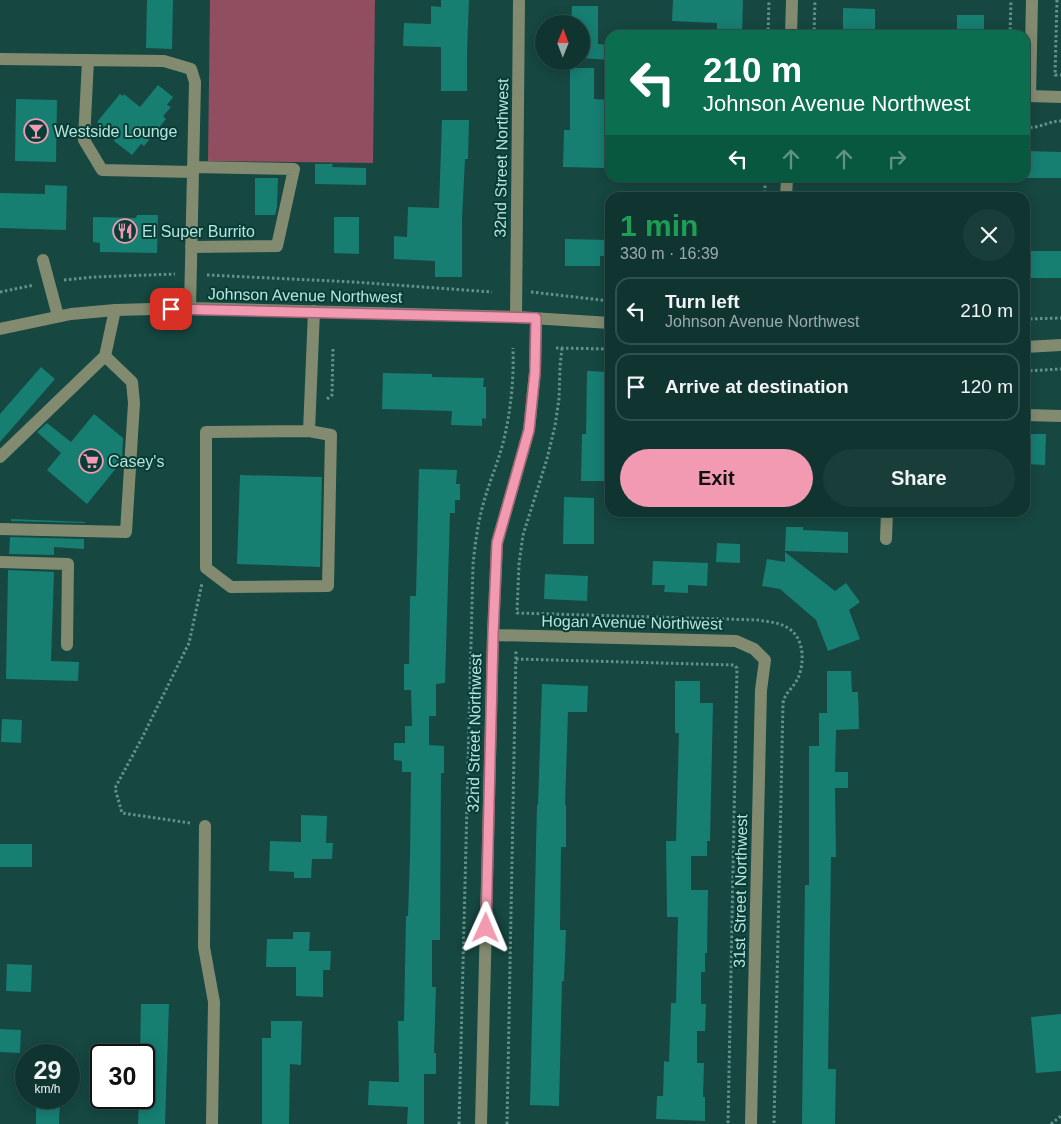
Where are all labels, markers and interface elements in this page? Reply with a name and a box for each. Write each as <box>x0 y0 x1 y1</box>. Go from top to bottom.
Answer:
north arrow <box>535 15 590 70</box>
map controls <box>535 15 590 70</box>
icon: left <box>620 50 685 115</box>
text: 210 m <box>703 50 802 89</box>
street label: 32nd Street Northwest <box>492 78 511 238</box>
text: Johnson Avenue Northwest <box>703 91 970 116</box>
bar icon: Westside Lounge <box>23 118 49 144</box>
place label: Westside Lounge <box>54 123 177 140</box>
icon: left <box>724 145 752 173</box>
icon: ahead <box>777 145 805 173</box>
icon: ahead <box>830 145 858 173</box>
icon: right <box>883 145 911 173</box>
text: 1 min <box>620 209 698 242</box>
button: close <box>963 209 1015 261</box>
restaurant icon: El Super Burrito <box>112 218 138 244</box>
place label: El Super Burrito <box>142 223 255 240</box>
text: 330 m · 16:39 <box>620 245 719 262</box>
street label: Johnson Avenue Northwest <box>208 285 403 306</box>
pin <box>150 288 192 330</box>
text: Turn left <box>665 291 740 312</box>
icon: arrive <box>157 295 185 323</box>
icon: left <box>622 297 650 325</box>
text: 210 m <box>960 300 1013 321</box>
text: Johnson Avenue Northwest <box>665 313 860 330</box>
icon: arrive <box>622 373 650 401</box>
text: Arrive at destination <box>665 376 849 397</box>
text: 120 m <box>960 376 1013 397</box>
supermarket icon: Casey's <box>78 448 104 474</box>
button: Exit <box>620 449 813 507</box>
button: Share <box>823 449 1015 507</box>
place label: Casey's <box>108 453 164 470</box>
street label: Hogan Avenue Northwest <box>541 612 723 633</box>
street label: 32nd Street Northwest <box>465 653 484 813</box>
street label: 31st Street Northwest <box>731 813 750 968</box>
position arrow <box>459 901 511 953</box>
speed limit sign: 30 <box>90 1044 155 1109</box>
text: 29 <box>34 1056 61 1084</box>
text: km/h <box>34 1082 61 1096</box>

